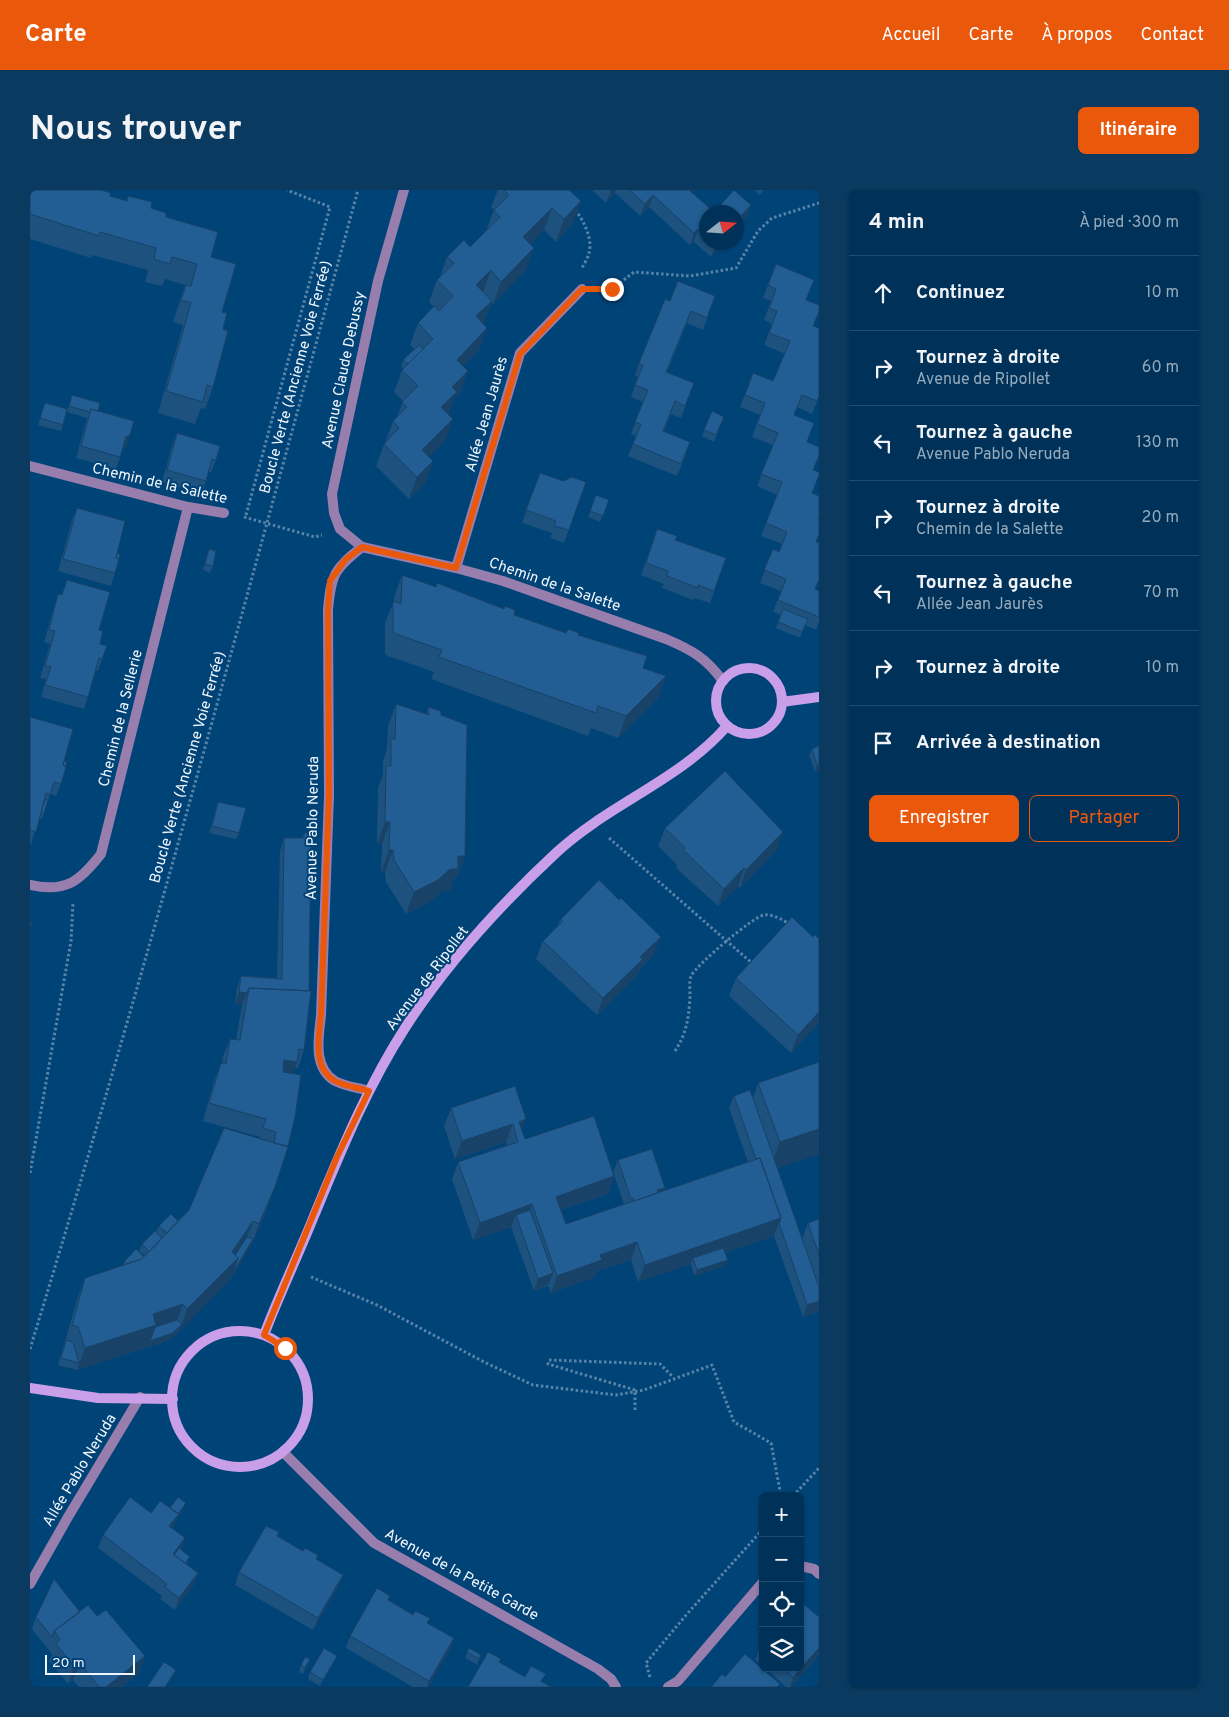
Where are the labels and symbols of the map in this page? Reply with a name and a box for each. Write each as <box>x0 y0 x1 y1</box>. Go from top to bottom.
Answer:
north arrow <box>699 205 744 250</box>
street label: Boucle Verte (Ancienne Voie Ferrée) <box>256 259 337 496</box>
route end <box>601 278 624 301</box>
street label: Avenue Claude Debussy <box>319 290 370 451</box>
street label: Allée Jean Jaurès <box>462 354 513 474</box>
street label: Chemin de la Salette <box>90 460 229 509</box>
street label: Chemin de la Salette <box>486 554 623 617</box>
street label: Chemin de la Sellerie <box>95 648 148 789</box>
street label: Boucle Verte (Ancienne Voie Ferrée) <box>146 649 231 886</box>
street label: Avenue Pablo Neruda <box>303 756 324 900</box>
street label: Avenue de Ripollet <box>383 923 474 1035</box>
route start <box>274 1337 297 1360</box>
street label: Allée Pablo Neruda <box>39 1411 121 1531</box>
street label: Avenue de la Petite Garde <box>381 1525 542 1626</box>
scale bar <box>45 1652 135 1675</box>

